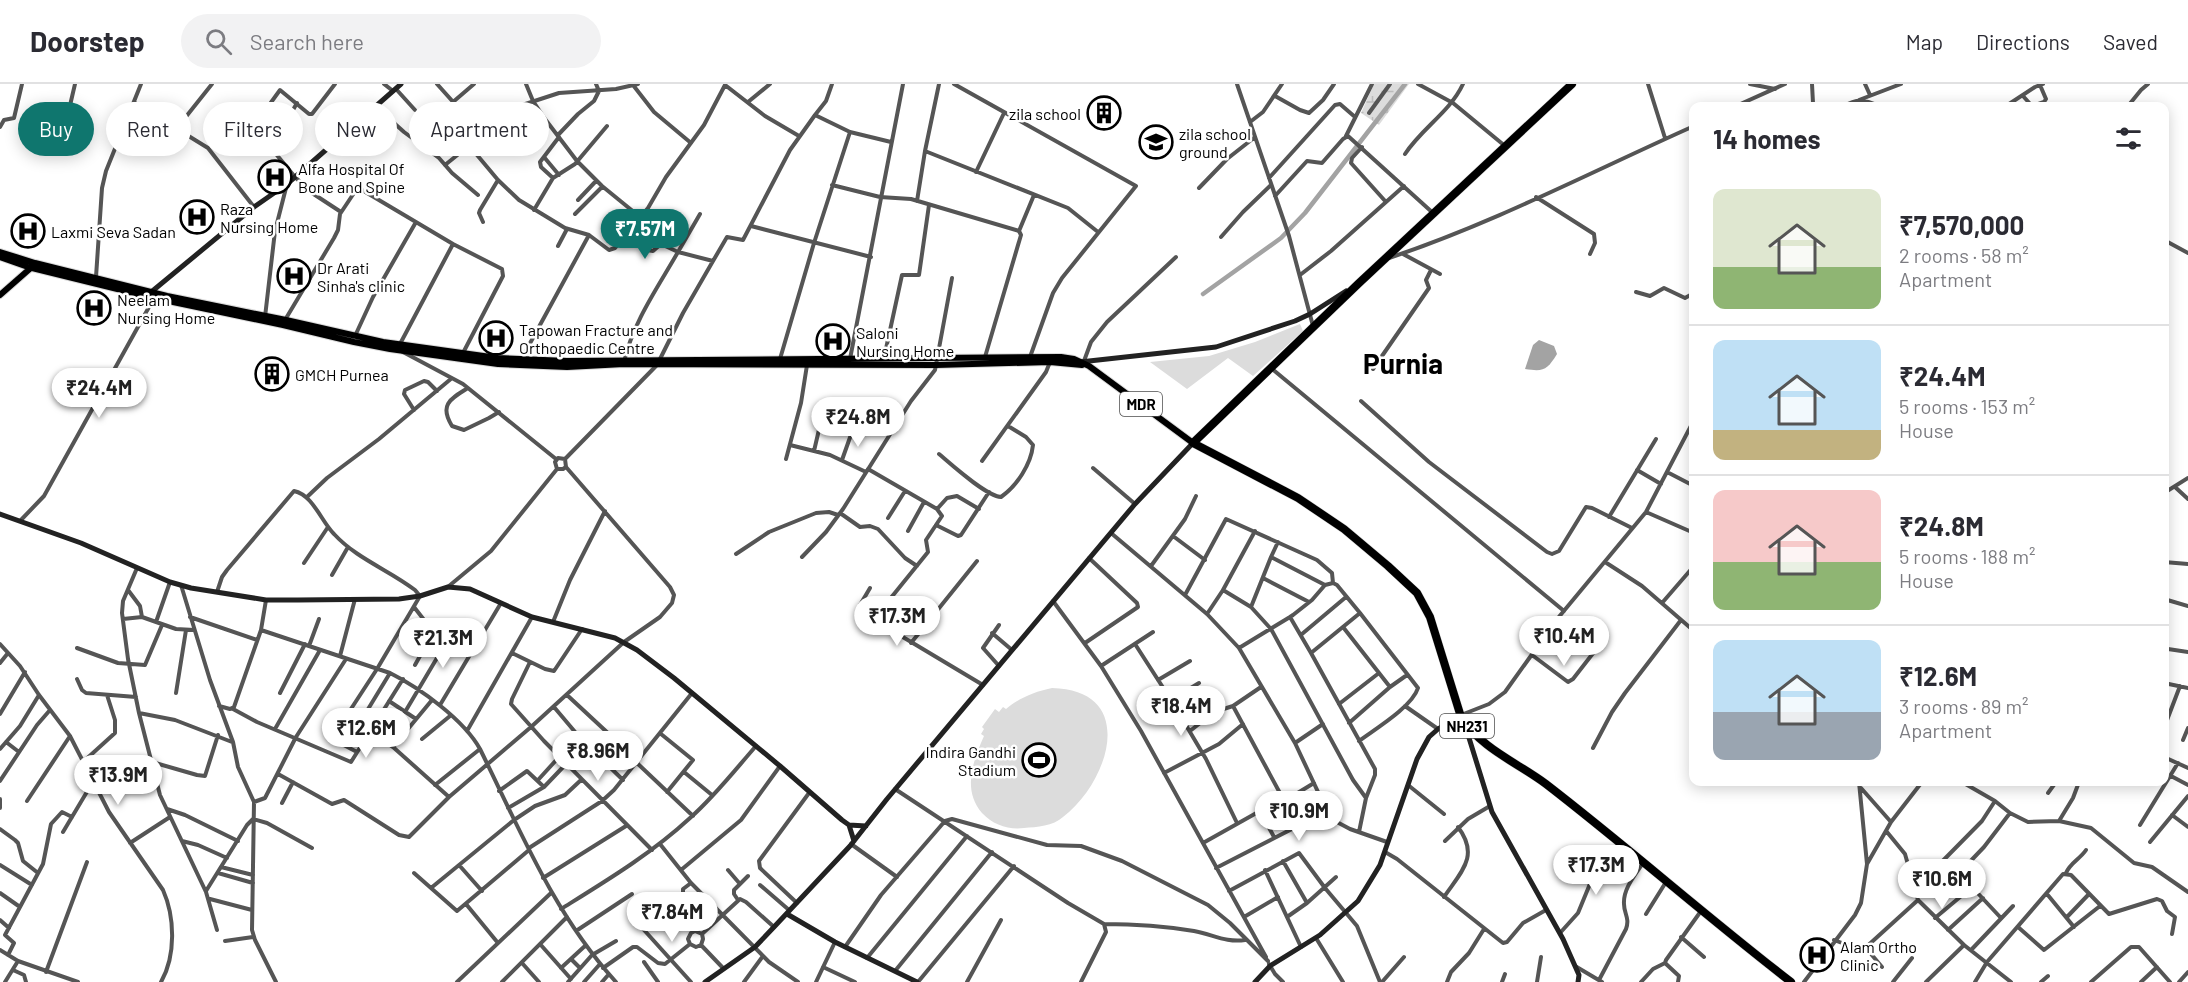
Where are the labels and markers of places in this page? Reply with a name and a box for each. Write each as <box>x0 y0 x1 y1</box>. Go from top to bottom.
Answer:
building icon: zila school <box>1086 95 1122 131</box>
place label: zila school <box>1009 104 1081 123</box>
school or university icon: zila school ground <box>1138 124 1174 160</box>
place label: zila school ground <box>1179 124 1251 161</box>
hospital icon: Alfa Hospital Of Bone and Spine <box>257 159 293 195</box>
place label: Alfa Hospital Of Bone and Spine <box>298 159 405 196</box>
hospital icon: Raza Nursing Home <box>179 199 215 235</box>
place label: Raza Nursing Home <box>220 199 318 236</box>
pin: ₹7.57M <box>596 209 694 260</box>
hospital icon: Laxmi Seva Sadan <box>10 213 46 249</box>
place label: Laxmi Seva Sadan <box>51 222 176 241</box>
hospital icon: Dr Arati Sinha's clinic <box>276 258 312 294</box>
place label: Dr Arati Sinha's clinic <box>317 258 405 295</box>
hospital icon: Neelam Nursing Home <box>76 290 112 326</box>
place label: Neelam Nursing Home <box>117 290 215 327</box>
hospital icon: Tapowan Fracture and Orthopaedic Centre <box>478 320 514 356</box>
place label: Tapowan Fracture and Orthopaedic Centre <box>519 320 673 357</box>
hospital icon: Saloni Nursing Home <box>815 323 851 359</box>
place label: Saloni Nursing Home <box>856 323 954 360</box>
building icon: GMCH Purnea <box>254 356 290 392</box>
place label: GMCH Purnea <box>295 365 389 384</box>
pin: ₹24.4M <box>50 368 148 419</box>
pin: ₹24.8M <box>809 397 907 448</box>
pin: ₹17.3M <box>848 596 946 647</box>
pin: ₹10.4M <box>1515 616 1613 667</box>
pin: ₹21.3M <box>394 618 492 669</box>
pin: ₹18.4M <box>1132 686 1230 737</box>
pin: ₹12.6M <box>317 708 415 759</box>
pin: ₹8.96M <box>549 731 647 782</box>
place label: Indira Gandhi Stadium <box>926 742 1016 779</box>
sports icon: Indira Gandhi Stadium <box>1021 742 1057 778</box>
pin: ₹13.9M <box>69 755 167 806</box>
pin: ₹10.9M <box>1250 791 1348 842</box>
pin: ₹17.3M <box>1547 845 1645 896</box>
pin: ₹10.6M <box>1893 859 1991 910</box>
pin: ₹7.84M <box>623 892 721 943</box>
hospital icon: Alam Ortho Clinic <box>1799 937 1835 973</box>
place label: Alam Ortho Clinic <box>1840 937 1917 974</box>

